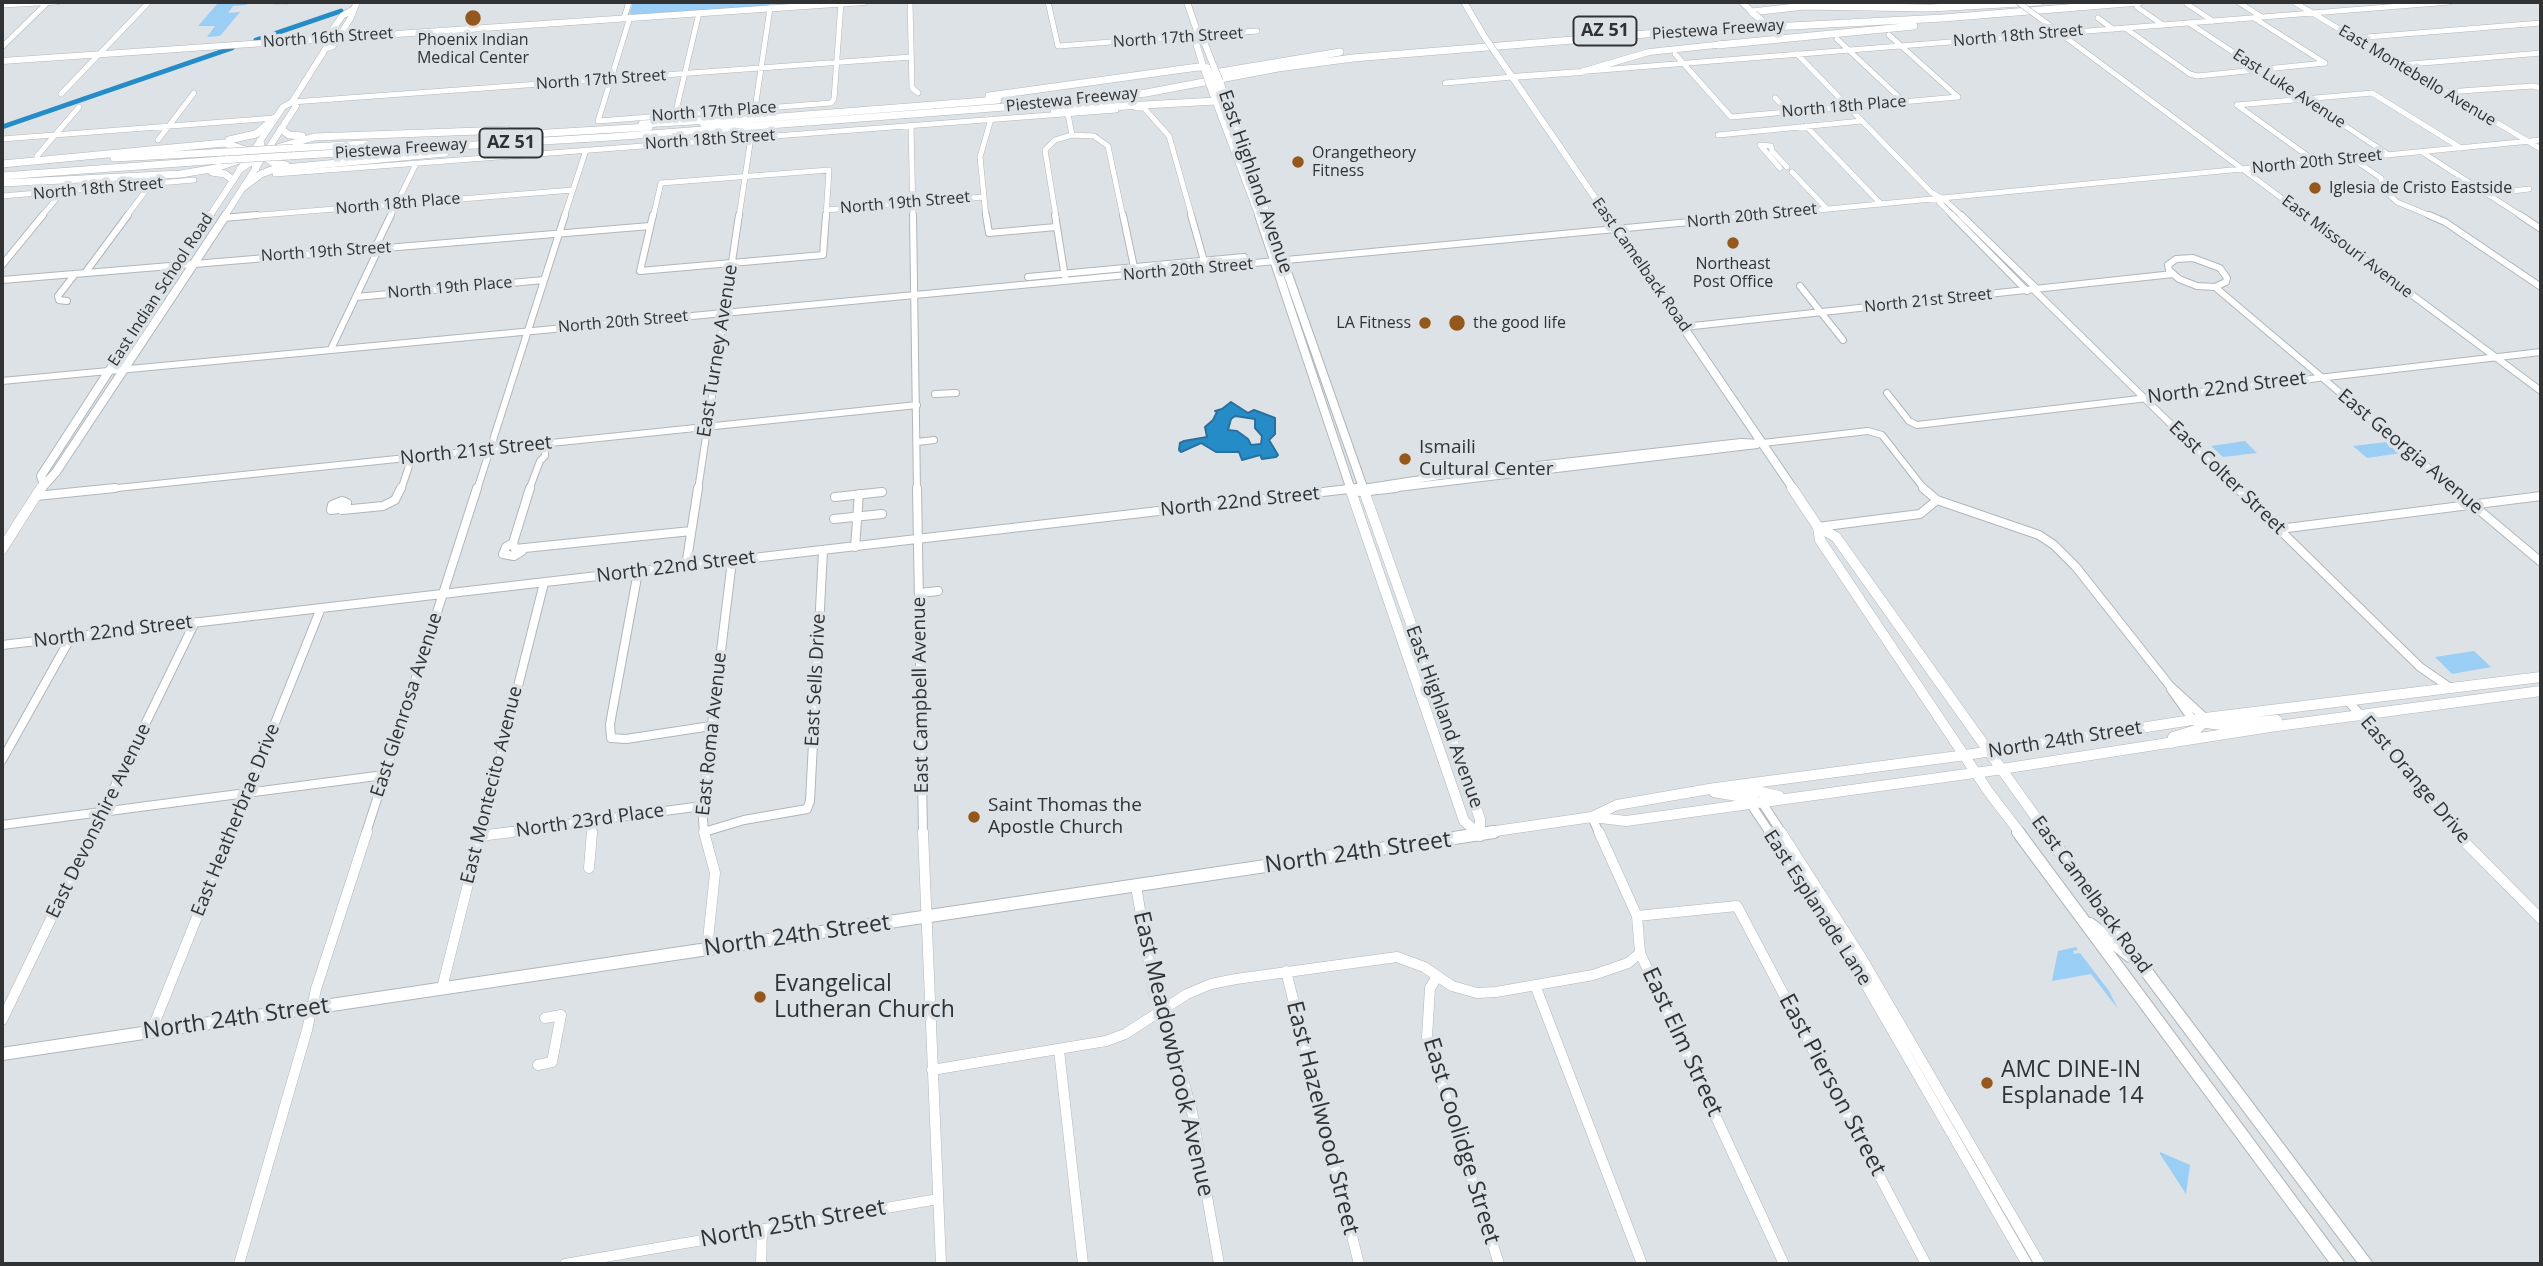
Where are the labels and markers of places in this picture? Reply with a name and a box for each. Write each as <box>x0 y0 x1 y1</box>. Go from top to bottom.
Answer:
marker: Phoenix Indian Medical Center <box>463 8 483 28</box>
place label: Phoenix Indian Medical Center <box>417 30 529 68</box>
place label: Orangetheory Fitness <box>1312 143 1416 181</box>
marker: Orangetheory Fitness <box>1290 154 1306 170</box>
place label: Iglesia de Cristo Eastside <box>2329 178 2512 198</box>
marker: Iglesia de Cristo Eastside <box>2307 180 2323 196</box>
marker: Northeast Post Office <box>1725 235 1741 251</box>
place label: Northeast Post Office <box>1693 254 1773 292</box>
place label: LA Fitness <box>1336 313 1411 333</box>
marker: the good life <box>1447 313 1467 333</box>
place label: the good life <box>1473 313 1566 333</box>
marker: LA Fitness <box>1417 315 1433 331</box>
place label: Ismaili Cultural Center <box>1419 437 1553 481</box>
marker: Ismaili Cultural Center <box>1397 451 1413 467</box>
place label: Saint Thomas the Apostle Church <box>988 795 1142 839</box>
marker: Saint Thomas the Apostle Church <box>966 809 982 825</box>
place label: Evangelical Lutheran Church <box>774 970 955 1024</box>
marker: Evangelical Lutheran Church <box>752 989 768 1005</box>
place label: AMC DINE-IN Esplanade 14 <box>2001 1056 2144 1110</box>
marker: AMC DINE-IN Esplanade 14 <box>1979 1075 1995 1091</box>

